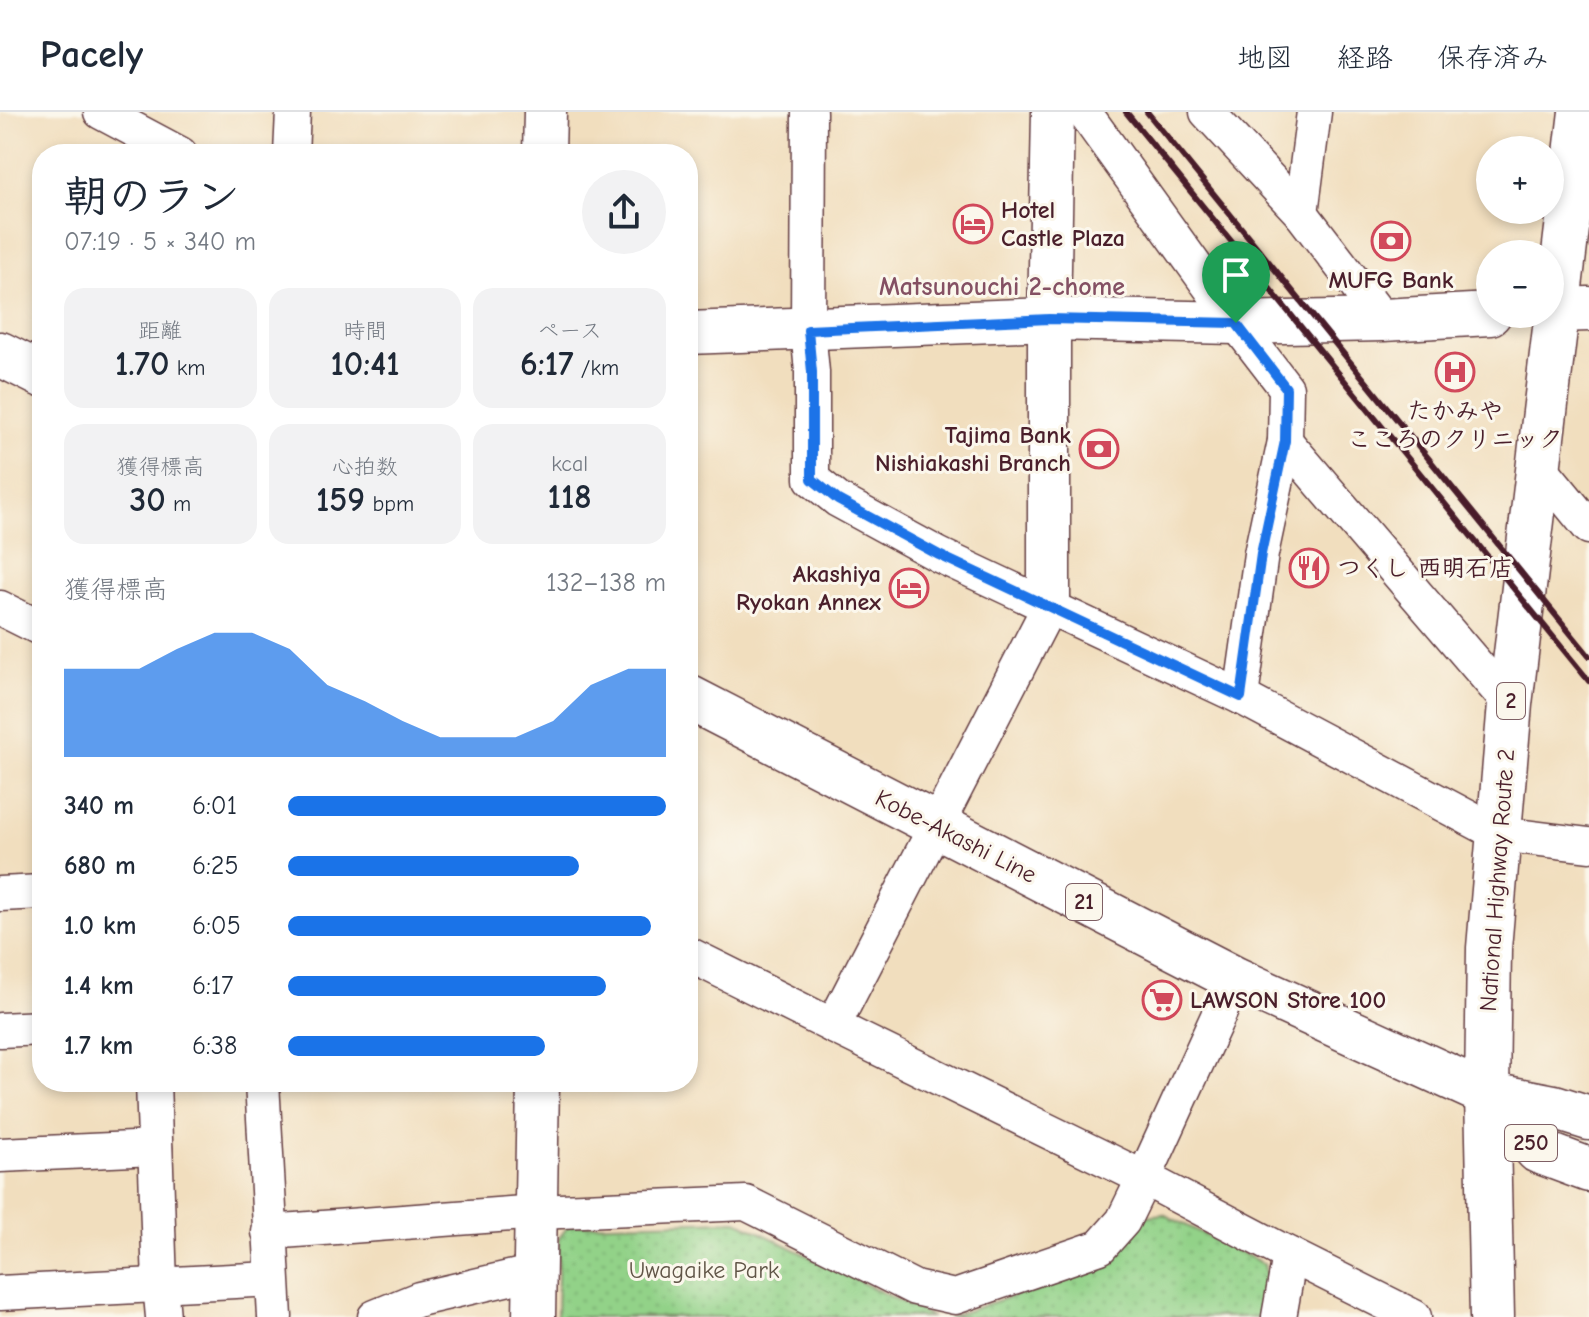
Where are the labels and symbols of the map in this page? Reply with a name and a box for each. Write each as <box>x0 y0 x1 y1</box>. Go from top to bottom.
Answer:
place label: Hotel Castle Plaza <box>1001 196 1125 252</box>
hotel icon: Hotel Castle Plaza <box>952 203 994 245</box>
bank icon: MUFG Bank <box>1370 220 1412 262</box>
pin <box>1202 241 1270 323</box>
place label: MUFG Bank <box>1329 266 1454 294</box>
district label: Matsunouchi 2-chome <box>879 272 1125 302</box>
hospital icon: たかみや こころのクリニック <box>1434 351 1476 393</box>
place label: たかみや こころのクリニック <box>1347 397 1563 453</box>
place label: Tajima Bank Nishiakashi Branch <box>875 421 1071 477</box>
bank icon: Tajima Bank Nishiakashi Branch <box>1078 428 1120 470</box>
restaurant icon: つくし 西明石店 <box>1288 547 1330 589</box>
place label: つくし 西明石店 <box>1337 554 1514 582</box>
place label: Akashiya Ryokan Annex <box>736 560 881 616</box>
hotel icon: Akashiya Ryokan Annex <box>888 567 930 609</box>
road number: 2 <box>1497 683 1525 719</box>
street label: National Highway Route 2 <box>1474 748 1520 1012</box>
street label: Kobe-Akashi Line <box>871 783 1041 889</box>
road number: 21 <box>1066 884 1102 920</box>
supermarket icon: LAWSON Store 100 <box>1141 979 1183 1021</box>
place label: LAWSON Store 100 <box>1190 986 1386 1014</box>
road number: 250 <box>1505 1125 1557 1161</box>
park label: Uwagaike Park <box>629 1256 780 1284</box>

